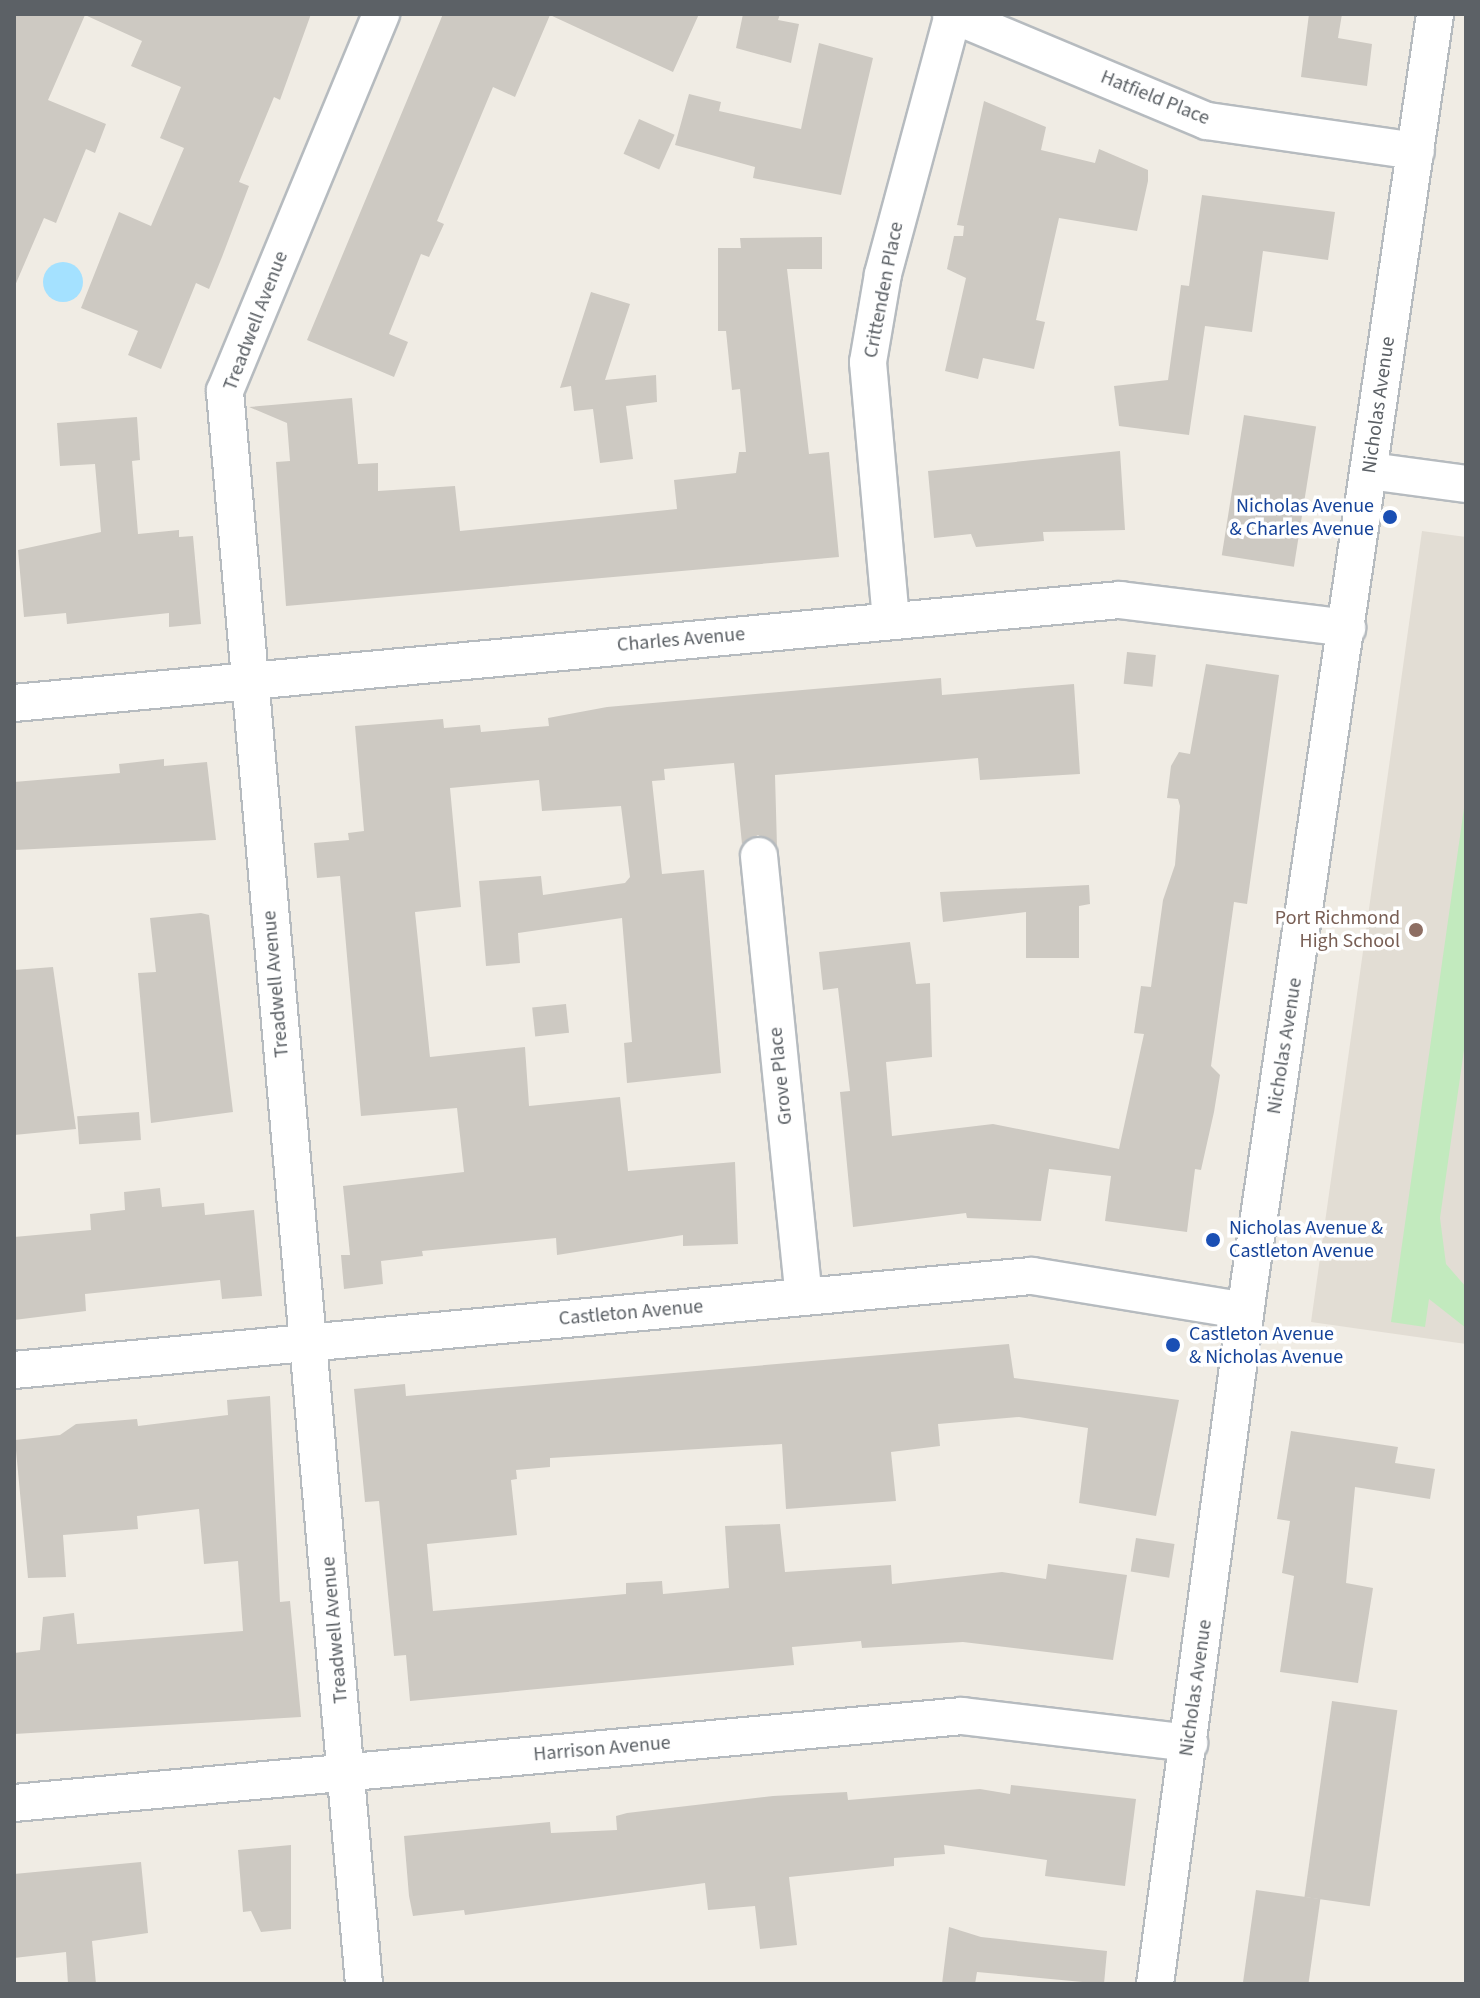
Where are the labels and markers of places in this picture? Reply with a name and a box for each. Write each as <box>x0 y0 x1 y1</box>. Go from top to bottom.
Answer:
place label: Nicholas Avenue & Charles Avenue <box>1229 494 1374 541</box>
marker: Nicholas Avenue & Charles Avenue <box>1381 508 1399 526</box>
place label: Port Richmond High School <box>1275 906 1400 953</box>
marker: Port Richmond High School <box>1407 921 1425 939</box>
place label: Nicholas Avenue & Castleton Avenue <box>1229 1216 1383 1263</box>
marker: Nicholas Avenue & Castleton Avenue <box>1204 1231 1222 1249</box>
place label: Castleton Avenue & Nicholas Avenue <box>1189 1322 1343 1369</box>
marker: Castleton Avenue & Nicholas Avenue <box>1164 1336 1182 1354</box>

